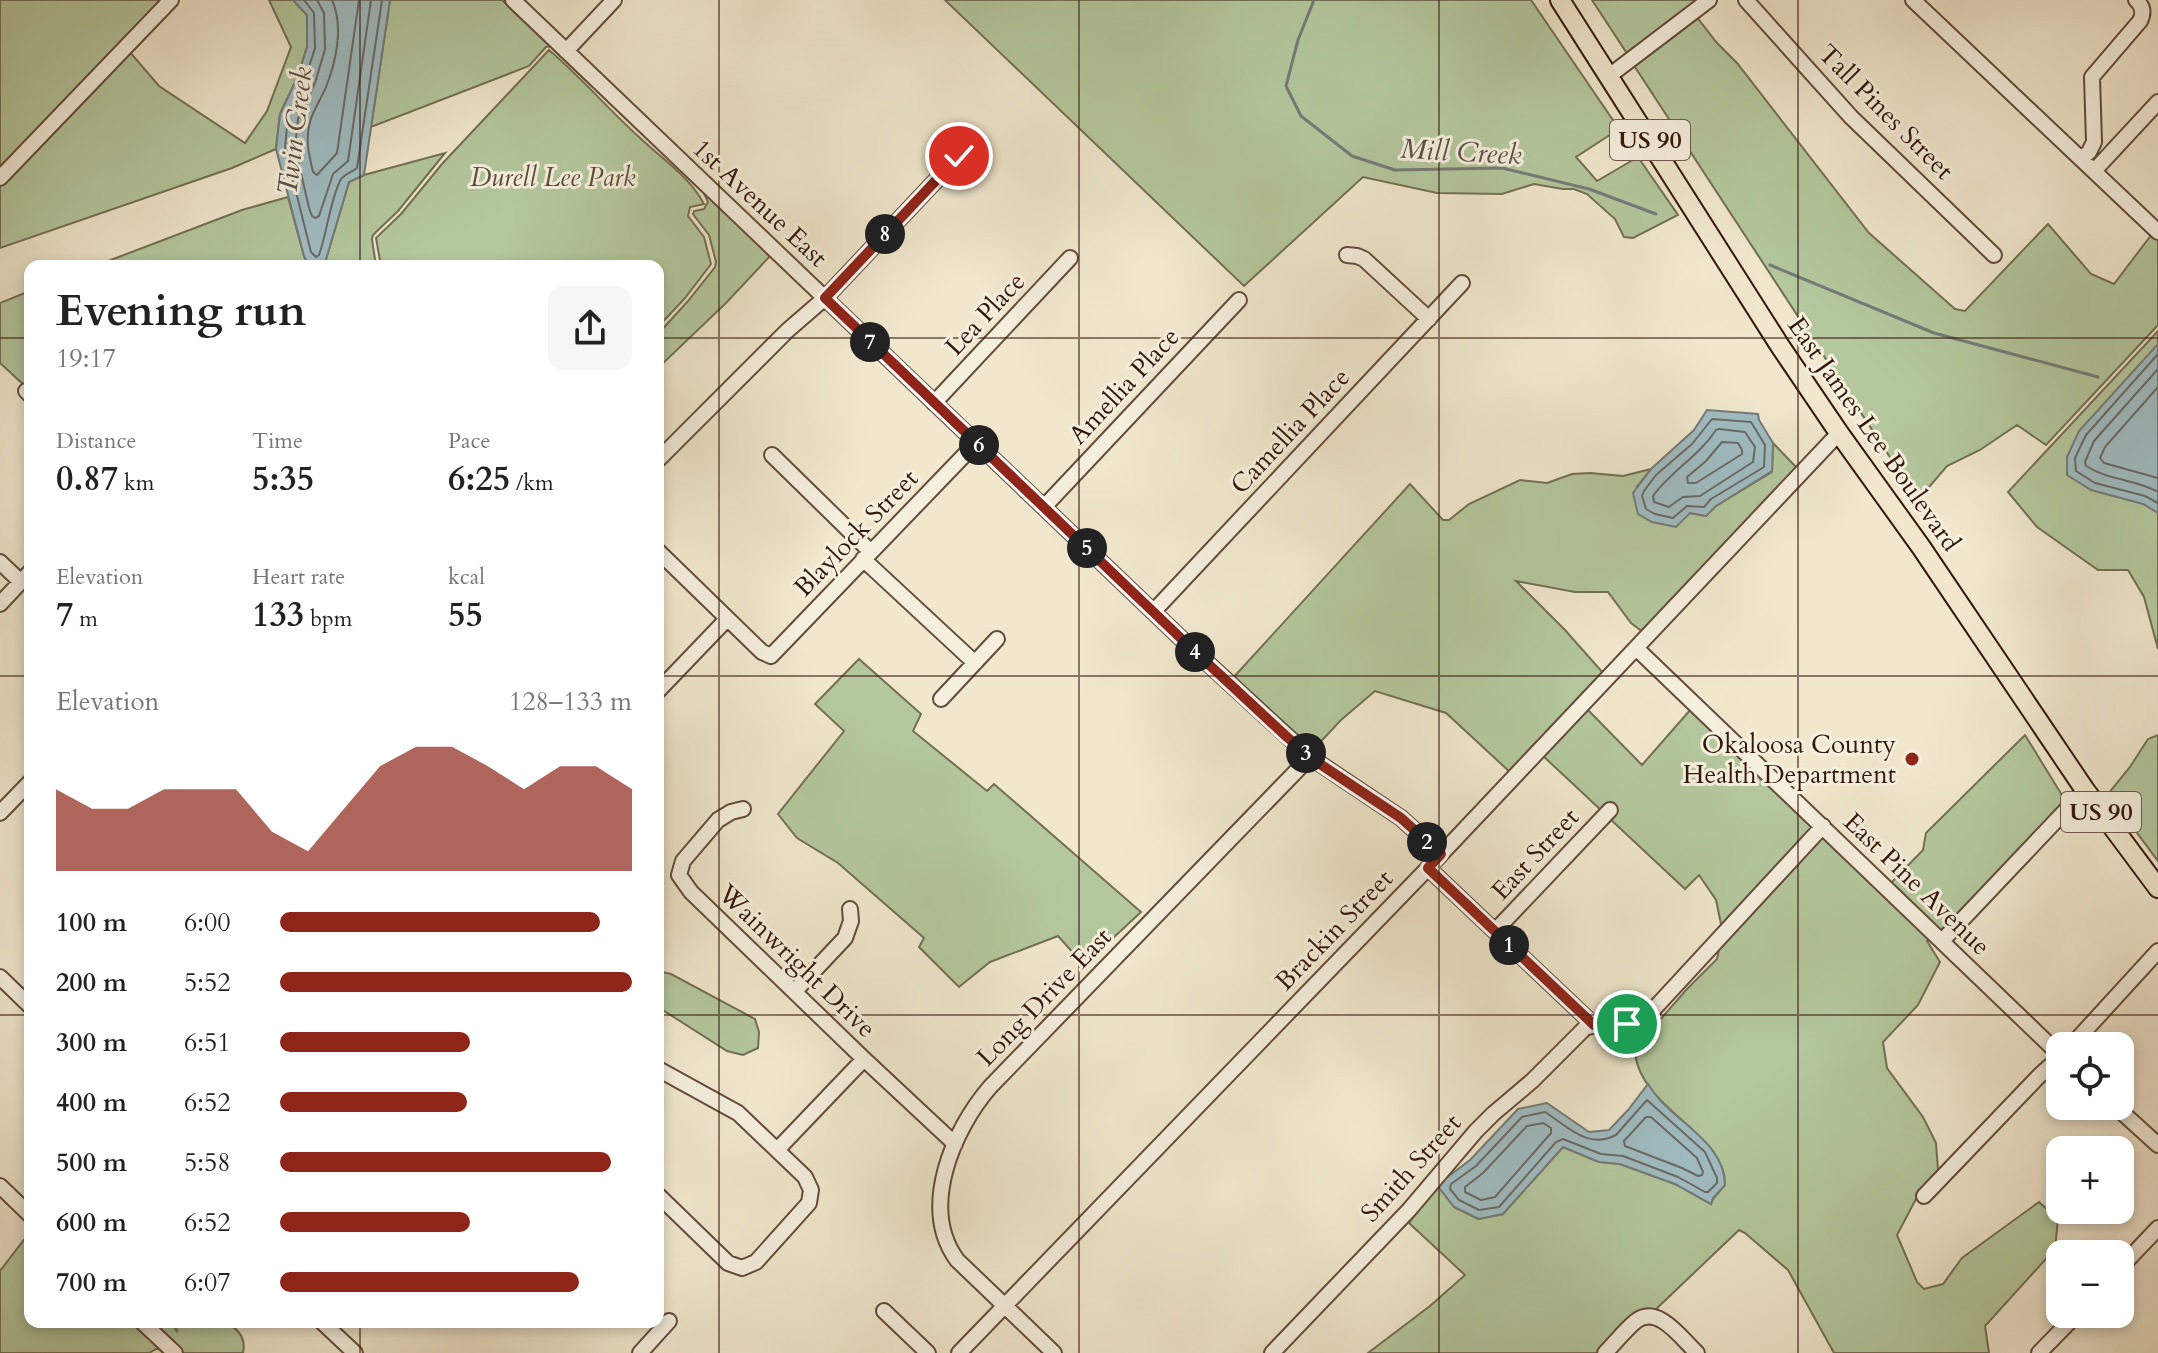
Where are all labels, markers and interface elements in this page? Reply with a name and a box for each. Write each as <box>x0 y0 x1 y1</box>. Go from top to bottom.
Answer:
street label: Tall Pines Street <box>1811 37 1961 187</box>
water label: Twin Creek <box>268 65 322 197</box>
road number: US 90 <box>1610 120 1690 160</box>
pin <box>925 122 993 190</box>
water label: Mill Creek <box>1399 130 1523 174</box>
street label: 1st Avenue East <box>685 131 835 275</box>
icon: check <box>937 134 981 178</box>
park label: Durell Lee Park <box>470 160 636 195</box>
pin: 8 <box>865 214 905 254</box>
text: 8 <box>879 219 891 249</box>
street label: Lea Place <box>937 265 1033 363</box>
text: Evening run <box>56 281 306 341</box>
button: share <box>548 286 632 370</box>
street label: East James Lee Boulevard <box>1780 310 1968 558</box>
street label: Amellia Place <box>1061 320 1187 452</box>
pin: 7 <box>850 322 890 362</box>
text: 7 <box>864 327 876 357</box>
text: 19:17 <box>56 341 116 376</box>
street label: Camellia Place <box>1222 360 1358 502</box>
pin: 6 <box>959 425 999 465</box>
text: Distance <box>56 426 136 456</box>
text: Time <box>252 426 303 456</box>
text: Pace <box>448 426 491 456</box>
text: 6 <box>973 430 985 460</box>
text: 0.87 <box>56 456 118 502</box>
text: 5:35 <box>252 456 314 502</box>
text: 6:25 <box>448 456 510 502</box>
street label: Blaylock Street <box>786 461 926 605</box>
text: km <box>118 468 154 498</box>
text: /km <box>510 468 554 498</box>
pin: 5 <box>1067 528 1107 568</box>
text: 5 <box>1081 533 1093 563</box>
text: Elevation <box>56 562 143 592</box>
text: Heart rate <box>252 562 345 592</box>
text: kcal <box>448 562 485 592</box>
text: 7 <box>56 592 73 638</box>
text: 133 <box>252 592 304 638</box>
text: 55 <box>448 592 483 638</box>
text: m <box>73 604 98 634</box>
text: bpm <box>304 604 352 634</box>
pin: 4 <box>1175 632 1215 672</box>
text: 4 <box>1189 637 1201 667</box>
text: Elevation <box>56 684 159 719</box>
text: 128–133 m <box>509 684 632 719</box>
place label: Okaloosa County Health Department <box>1683 727 1896 792</box>
pin: 3 <box>1286 733 1326 773</box>
text: 3 <box>1300 738 1312 768</box>
marker: Okaloosa County Health Department <box>1903 750 1921 768</box>
road number: US 90 <box>2061 792 2141 832</box>
street label: East Street <box>1483 800 1587 908</box>
street label: East Pine Avenue <box>1836 805 1998 963</box>
pin: 2 <box>1407 822 1447 862</box>
text: 2 <box>1421 827 1433 857</box>
street label: Brackin Street <box>1267 862 1401 998</box>
street label: Wainwright Drive <box>710 876 883 1045</box>
text: 100 m <box>56 905 127 940</box>
text: 6:00 <box>184 905 231 940</box>
street label: Long Drive East <box>969 920 1119 1074</box>
pin: 1 <box>1489 925 1529 965</box>
text: 1 <box>1503 930 1515 960</box>
text: 200 m <box>56 965 127 1000</box>
text: 5:52 <box>184 965 231 1000</box>
pin <box>1593 990 1661 1058</box>
icon: arrive <box>1605 1002 1649 1046</box>
text: 300 m <box>56 1025 127 1060</box>
text: 6:51 <box>184 1025 231 1060</box>
map controls <box>2046 1032 2134 1328</box>
button: locate <box>2046 1032 2134 1120</box>
text: 400 m <box>56 1085 127 1120</box>
text: 6:52 <box>184 1085 231 1120</box>
street label: Smith Street <box>1353 1106 1469 1230</box>
button: + <box>2046 1136 2134 1224</box>
text: 500 m <box>56 1145 127 1180</box>
text: 5:58 <box>184 1145 231 1180</box>
text: 600 m <box>56 1205 127 1240</box>
text: 6:52 <box>184 1205 231 1240</box>
button: − <box>2046 1240 2134 1328</box>
text: 700 m <box>56 1265 127 1300</box>
text: 6:07 <box>184 1265 231 1300</box>

